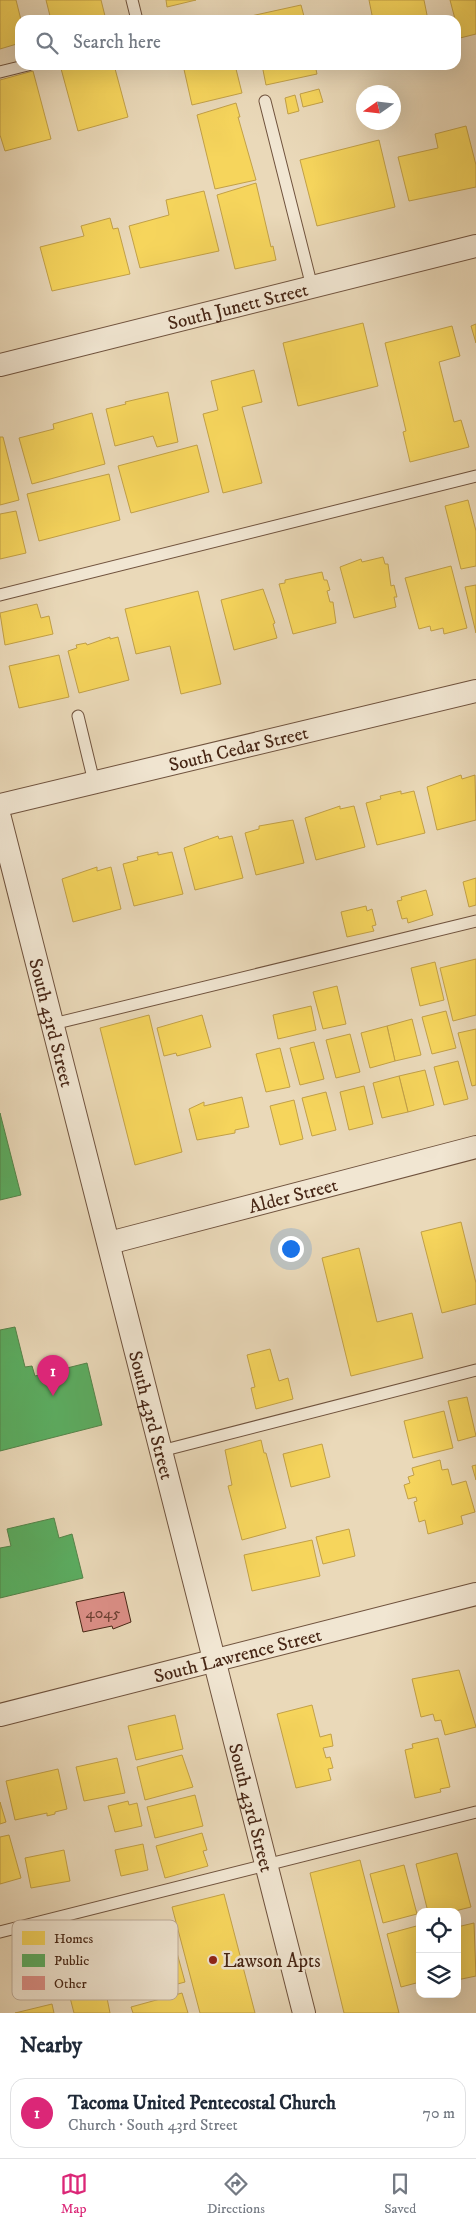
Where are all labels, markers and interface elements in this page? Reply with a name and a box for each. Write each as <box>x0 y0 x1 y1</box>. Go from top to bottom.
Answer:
search box <box>15 15 461 70</box>
icon: search <box>33 29 61 57</box>
text: Search here <box>73 31 161 54</box>
north arrow <box>356 85 401 130</box>
street label: South Junett Street <box>165 278 311 336</box>
street label: South Cedar Street <box>167 722 311 777</box>
street label: South 43rd Street <box>23 956 78 1090</box>
street label: Alder Street <box>246 1174 340 1219</box>
your location <box>278 1236 304 1262</box>
street label: South 43rd Street <box>123 1348 178 1482</box>
pin: 1 <box>37 1355 69 1396</box>
house number: 4045 <box>86 1603 120 1623</box>
street label: South Lawrence Street <box>151 1624 324 1688</box>
street label: South 43rd Street <box>223 1741 278 1875</box>
map controls <box>416 1908 461 1998</box>
button: locate <box>416 1908 461 1953</box>
legend <box>12 1920 178 2000</box>
text: Homes <box>54 1930 94 1948</box>
place label: Lawson Apts <box>223 1950 320 1973</box>
text: Public <box>54 1952 89 1970</box>
button: layers <box>416 1953 461 1998</box>
marker: Lawson Apts <box>207 1954 219 1966</box>
text: Other <box>54 1975 87 1993</box>
text: Nearby <box>20 2033 82 2059</box>
text: Tacoma United Pentecostal Church <box>68 2092 336 2115</box>
text: 1 <box>34 2103 40 2123</box>
text: 70 m <box>423 2103 455 2123</box>
text: Church · South 43rd Street <box>68 2115 238 2135</box>
tab: Map <box>60 2170 88 2218</box>
tab: Directions <box>207 2170 265 2218</box>
tab: Saved <box>384 2170 416 2218</box>

